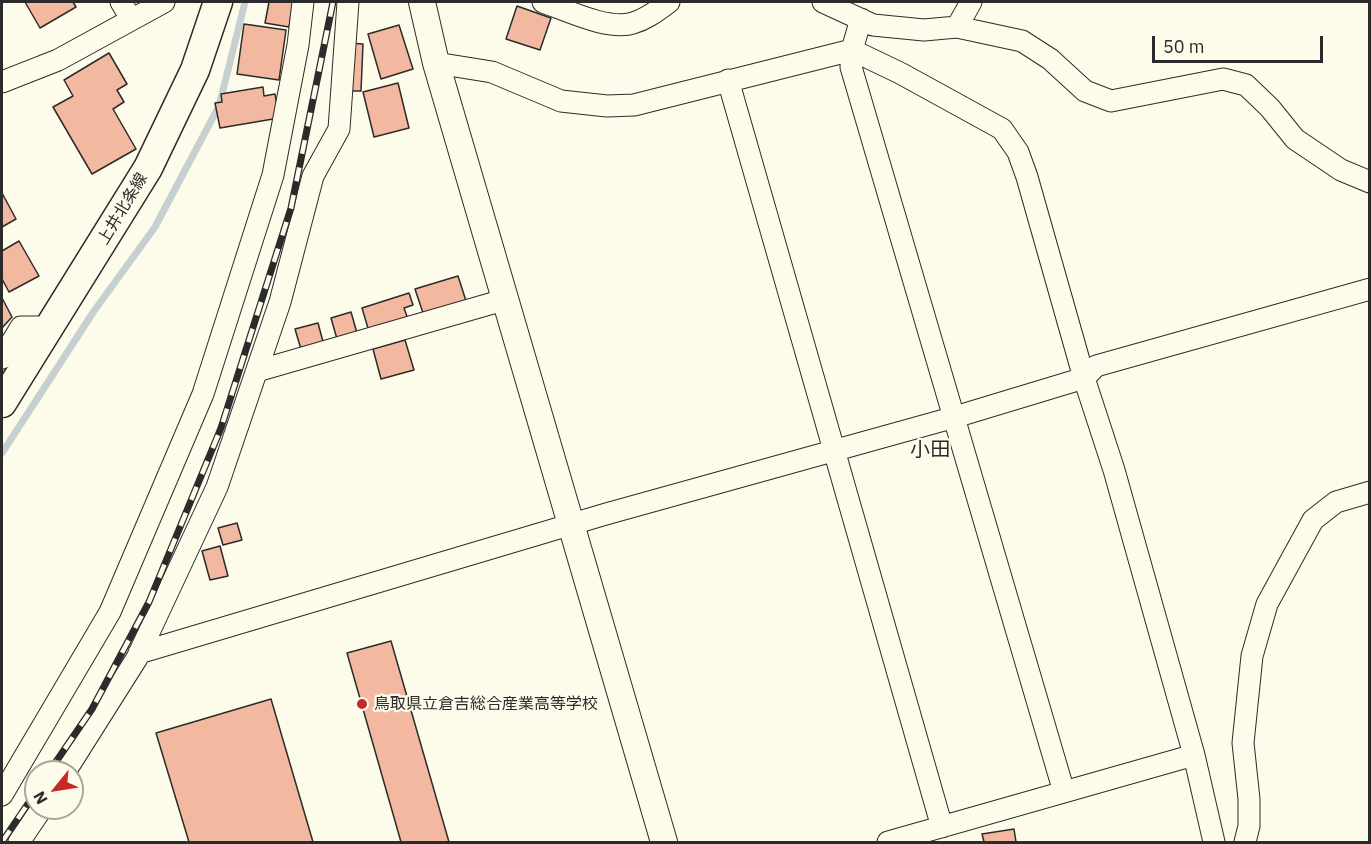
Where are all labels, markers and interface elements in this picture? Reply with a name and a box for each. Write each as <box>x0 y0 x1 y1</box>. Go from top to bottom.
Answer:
scale bar <box>1155 24 1326 62</box>
text: 50 m <box>1163 35 1205 58</box>
street label: 上井北条線 <box>94 170 152 248</box>
district label: 小田 <box>910 438 950 462</box>
place label: 鳥取県立倉吉総合産業高等学校 <box>374 694 598 714</box>
marker: 鳥取県立倉吉総合産業高等学校 <box>355 697 369 711</box>
north arrow <box>24 760 84 820</box>
text: N <box>29 788 52 808</box>

